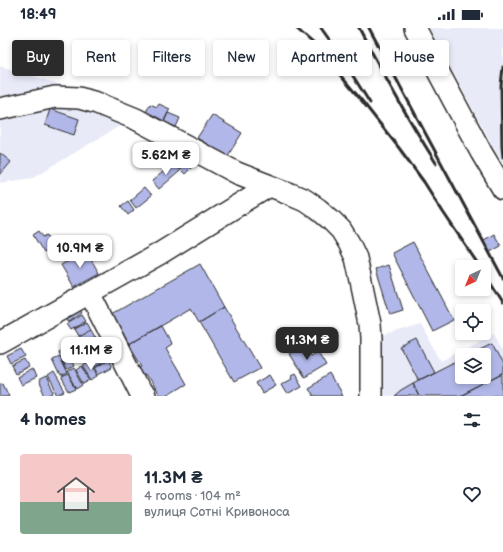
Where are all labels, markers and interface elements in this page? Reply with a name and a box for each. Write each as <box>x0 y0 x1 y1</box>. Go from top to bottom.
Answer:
text: 18:49 <box>20 5 57 24</box>
chip: Buy <box>12 40 64 76</box>
chip: Rent <box>72 40 130 76</box>
chip: Filters <box>138 40 205 76</box>
chip: New <box>213 40 269 76</box>
chip: Apartment <box>277 40 372 76</box>
chip: House <box>380 40 449 76</box>
pin: 5.62M ₴ <box>129 142 203 176</box>
text: 5.62M ₴ <box>141 147 191 163</box>
pin: 10.9M ₴ <box>43 235 117 269</box>
text: 10.9M ₴ <box>56 240 104 256</box>
north arrow <box>455 260 491 296</box>
map controls <box>455 260 491 384</box>
button: locate <box>455 304 491 340</box>
pin: 11.3M ₴ <box>270 327 344 361</box>
text: 11.3M ₴ <box>285 332 329 348</box>
pin: 11.1M ₴ <box>54 337 128 371</box>
text: 11.1M ₴ <box>70 342 112 358</box>
button: layers <box>455 348 491 384</box>
icon: filters <box>461 409 483 431</box>
text: 4 homes <box>20 410 86 430</box>
text: 11.3M ₴ <box>144 468 203 488</box>
icon: home <box>52 470 100 518</box>
icon: heart <box>461 483 483 505</box>
text: 4 rooms · 104 m² <box>144 488 241 504</box>
text: вулиця Сотні Кривоноса <box>144 504 290 520</box>

